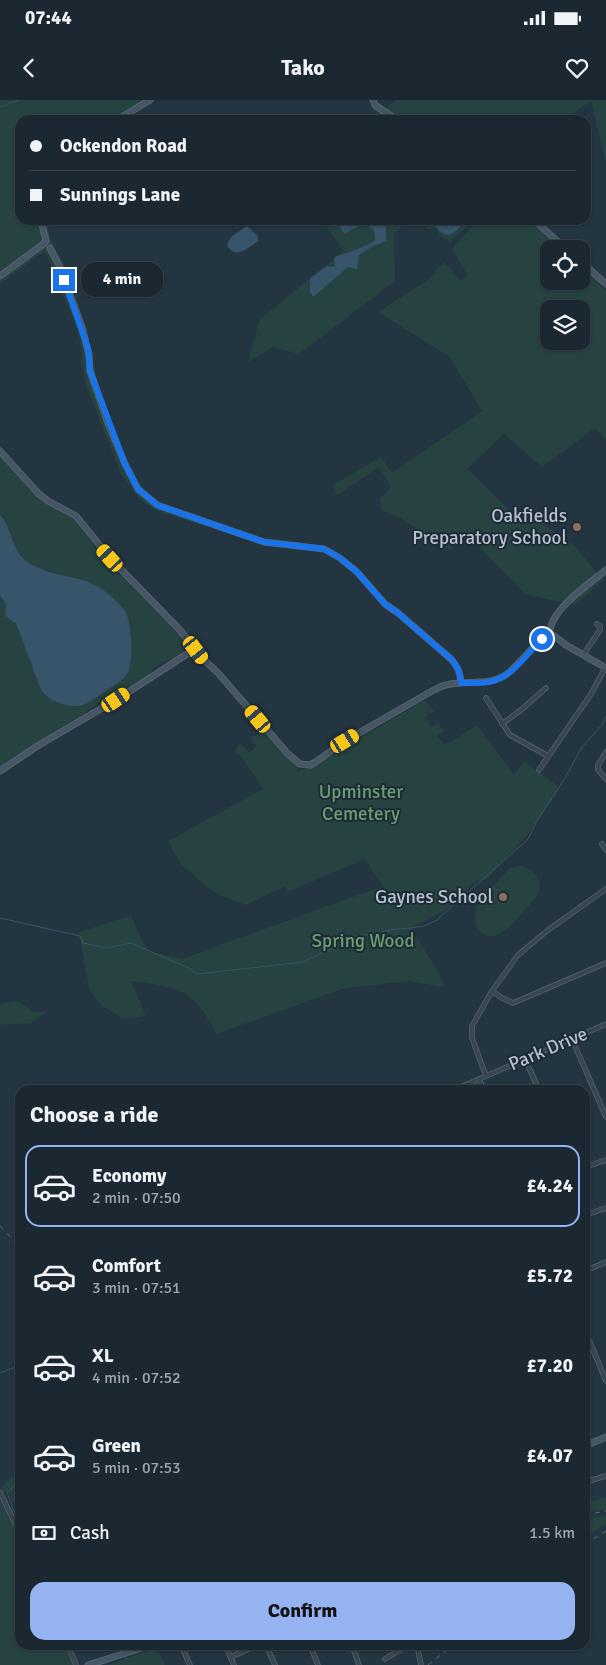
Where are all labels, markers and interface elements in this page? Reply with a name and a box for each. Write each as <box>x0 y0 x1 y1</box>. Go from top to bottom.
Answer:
text: 07:44 <box>25 6 72 30</box>
icon: back <box>15 54 43 82</box>
text: Tako <box>281 54 325 81</box>
icon: heart <box>563 54 591 82</box>
text: Ockendon Road <box>60 134 187 158</box>
text: Sunnings Lane <box>60 183 180 207</box>
map controls <box>540 240 590 350</box>
button: locate <box>540 240 590 290</box>
callout: 4 min <box>82 262 164 298</box>
route end <box>53 269 75 291</box>
text: 4 min <box>103 269 141 289</box>
button: layers <box>540 300 590 350</box>
place label: Oakfields Preparatory School <box>412 504 567 550</box>
marker: Oakfields Preparatory School <box>571 521 583 533</box>
car <box>94 542 125 574</box>
route start <box>531 628 553 650</box>
car <box>180 634 211 666</box>
car <box>99 685 132 715</box>
car <box>242 703 273 735</box>
car <box>328 727 361 755</box>
park label: Upminster Cemetery <box>319 780 403 826</box>
place label: Gaynes School <box>375 885 493 909</box>
marker: Gaynes School <box>497 891 509 903</box>
park label: Spring Wood <box>312 929 414 953</box>
street label: Park Drive <box>505 1022 591 1076</box>
text: Choose a ride <box>30 1101 158 1128</box>
icon: car <box>32 1164 77 1209</box>
text: Economy <box>92 1164 166 1188</box>
text: £4.24 <box>527 1174 573 1198</box>
text: 2 min · 07:50 <box>92 1188 181 1208</box>
icon: car <box>32 1254 77 1299</box>
text: Comfort <box>92 1254 161 1278</box>
text: £5.72 <box>527 1264 573 1288</box>
text: 3 min · 07:51 <box>92 1278 181 1298</box>
icon: car <box>32 1344 77 1389</box>
text: XL <box>92 1344 114 1368</box>
text: £7.20 <box>527 1354 573 1378</box>
text: 4 min · 07:52 <box>92 1368 181 1388</box>
icon: car <box>32 1434 77 1479</box>
text: Green <box>92 1434 141 1458</box>
text: £4.07 <box>527 1444 573 1468</box>
text: 5 min · 07:53 <box>92 1458 181 1478</box>
icon: cash <box>30 1519 58 1547</box>
text: Cash <box>70 1521 110 1545</box>
text: 1.5 km <box>529 1523 575 1543</box>
button: Confirm <box>30 1582 575 1640</box>

